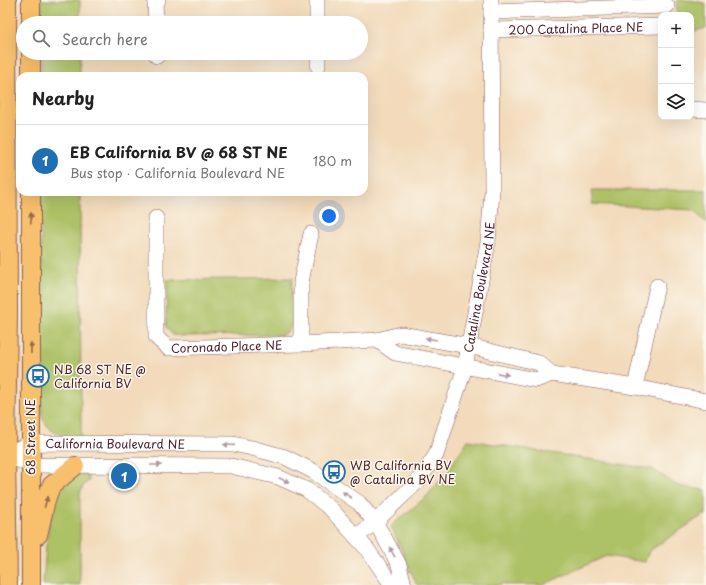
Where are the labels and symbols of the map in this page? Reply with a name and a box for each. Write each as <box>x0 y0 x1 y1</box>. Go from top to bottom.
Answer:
street label: 200 Catalina Place NE <box>508 17 644 39</box>
your location <box>319 206 339 226</box>
one-way arrow <box>28 211 34 224</box>
street label: Catalina Boulevard NE <box>459 221 499 354</box>
street label: Coronado Place NE <box>171 336 283 357</box>
one-way arrow <box>425 336 437 342</box>
one-way arrow <box>28 341 34 354</box>
place label: NB 68 ST NE @ California BV <box>54 360 146 392</box>
bus stop icon: NB 68 ST NE @ California BV <box>25 363 51 389</box>
one-way arrow <box>497 371 509 377</box>
street label: 68 Street NE <box>21 399 39 475</box>
street label: California Boulevard NE <box>45 434 185 453</box>
one-way arrow <box>223 441 235 448</box>
place label: WB California BV @ Catalina BV NE <box>350 456 455 488</box>
bus stop icon: WB California BV @ Catalina BV NE <box>321 459 347 485</box>
pin: 1 <box>111 461 137 491</box>
one-way arrow <box>150 462 163 468</box>
one-way arrow <box>278 477 290 483</box>
one-way arrow <box>342 491 352 499</box>
one-way arrow <box>43 495 49 507</box>
one-way arrow <box>389 546 396 558</box>

